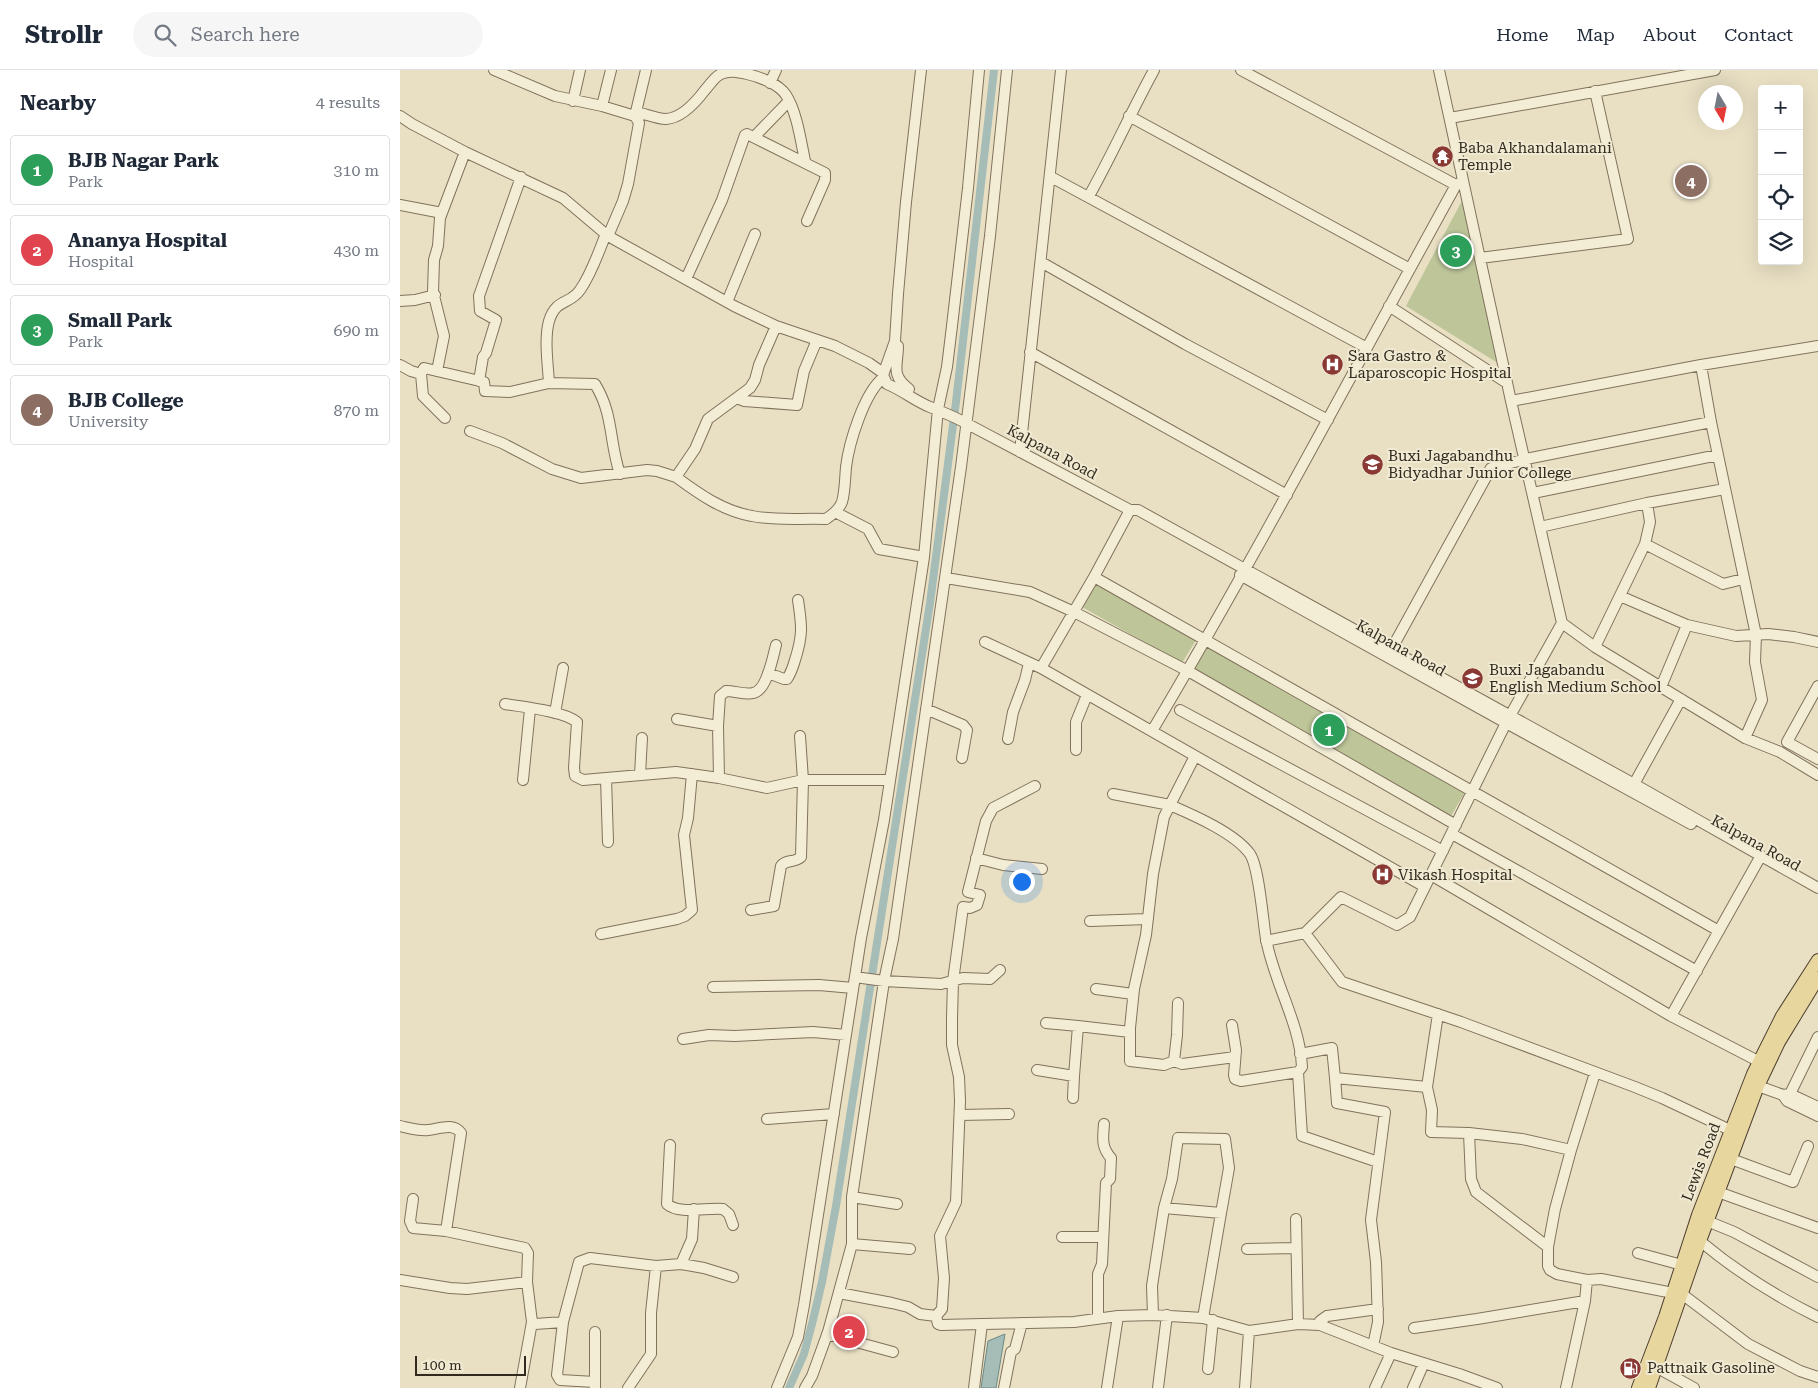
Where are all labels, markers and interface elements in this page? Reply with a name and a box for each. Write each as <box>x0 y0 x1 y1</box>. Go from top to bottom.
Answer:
search box <box>133 12 483 57</box>
text: Strollr <box>25 21 103 49</box>
icon: search <box>151 21 179 49</box>
text: Search here <box>191 23 300 46</box>
text: Home <box>1496 24 1548 45</box>
text: Map <box>1576 24 1615 45</box>
text: About <box>1643 24 1696 45</box>
text: Contact <box>1724 24 1793 45</box>
north arrow <box>1698 85 1743 130</box>
map controls <box>1758 85 1803 265</box>
button: + <box>1758 85 1803 130</box>
text: Nearby <box>20 91 96 115</box>
text: 4 results <box>316 93 380 112</box>
button: − <box>1758 130 1803 175</box>
place label: Baba Akhandalamani Temple <box>1458 139 1612 174</box>
temple icon: Baba Akhandalamani Temple <box>1430 145 1454 169</box>
text: BJB Nagar Park <box>68 149 219 172</box>
text: 1 <box>33 161 41 180</box>
text: 310 m <box>333 161 379 180</box>
pin: 4 <box>1675 162 1707 200</box>
text: Park <box>68 172 103 191</box>
button: locate <box>1758 175 1803 220</box>
button: layers <box>1758 220 1803 265</box>
text: Ananya Hospital <box>68 229 227 252</box>
pin: 3 <box>1440 232 1472 270</box>
text: 2 <box>33 241 41 260</box>
text: 430 m <box>333 241 379 260</box>
text: Hospital <box>68 252 134 271</box>
text: Small Park <box>68 309 172 332</box>
text: 3 <box>33 321 41 340</box>
text: 690 m <box>333 321 379 340</box>
text: Park <box>68 332 103 351</box>
place label: Sara Gastro & Laparoscopic Hospital <box>1348 347 1512 382</box>
hospital icon: Sara Gastro & Laparoscopic Hospital <box>1320 353 1344 377</box>
text: BJB College <box>68 389 184 412</box>
text: 4 <box>33 401 41 420</box>
text: 870 m <box>333 401 379 420</box>
text: University <box>68 412 149 431</box>
street label: Kalpana Road <box>1004 421 1101 484</box>
place label: Buxi Jagabandhu Bidyadhar Junior College <box>1388 447 1571 482</box>
school or university icon: Buxi Jagabandhu Bidyadhar Junior College <box>1360 453 1384 477</box>
street label: Kalpana Road <box>1353 616 1449 680</box>
place label: Buxi Jagabandu English Medium School <box>1489 661 1662 696</box>
school or university icon: Buxi Jagabandu English Medium School <box>1461 667 1485 691</box>
pin: 1 <box>1313 711 1345 749</box>
street label: Kalpana Road <box>1708 811 1804 875</box>
hospital icon: Vikash Hospital <box>1370 863 1394 887</box>
place label: Vikash Hospital <box>1398 866 1513 884</box>
your location <box>1009 869 1035 895</box>
street label: Lewis Road <box>1678 1120 1724 1204</box>
pin: 2 <box>833 1313 865 1351</box>
scale bar <box>415 1353 526 1376</box>
fuel station icon: Pattnaik Gasoline <box>1619 1356 1643 1380</box>
text: 100 m <box>422 1357 462 1373</box>
place label: Pattnaik Gasoline <box>1647 1359 1775 1377</box>

